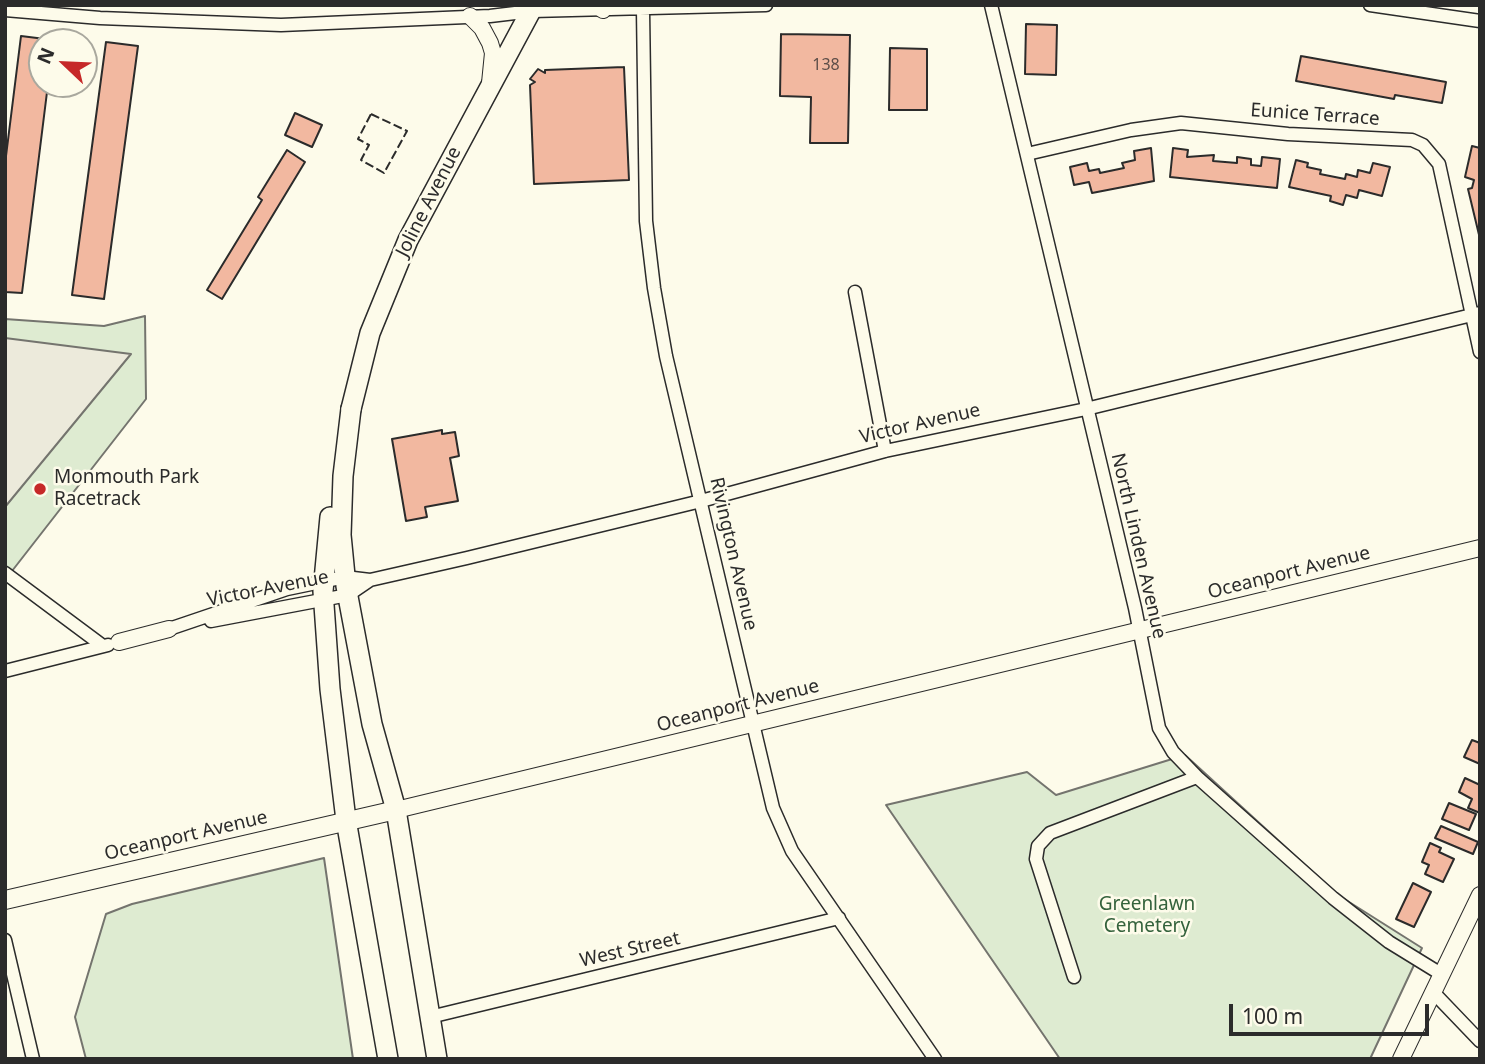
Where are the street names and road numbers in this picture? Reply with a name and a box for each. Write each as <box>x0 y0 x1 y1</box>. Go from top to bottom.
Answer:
street label: Eunice Terrace <box>1250 99 1380 131</box>
street label: Joline Avenue <box>391 143 467 261</box>
street label: Victor Avenue <box>857 399 983 449</box>
street label: North Linden Avenue <box>1106 451 1170 641</box>
street label: Rivington Avenue <box>704 475 762 633</box>
street label: Oceanport Avenue <box>1205 542 1373 604</box>
street label: Victor Avenue <box>205 566 331 612</box>
street label: Oceanport Avenue <box>654 675 822 737</box>
street label: Oceanport Avenue <box>102 806 270 866</box>
street label: West Street <box>578 927 682 973</box>

